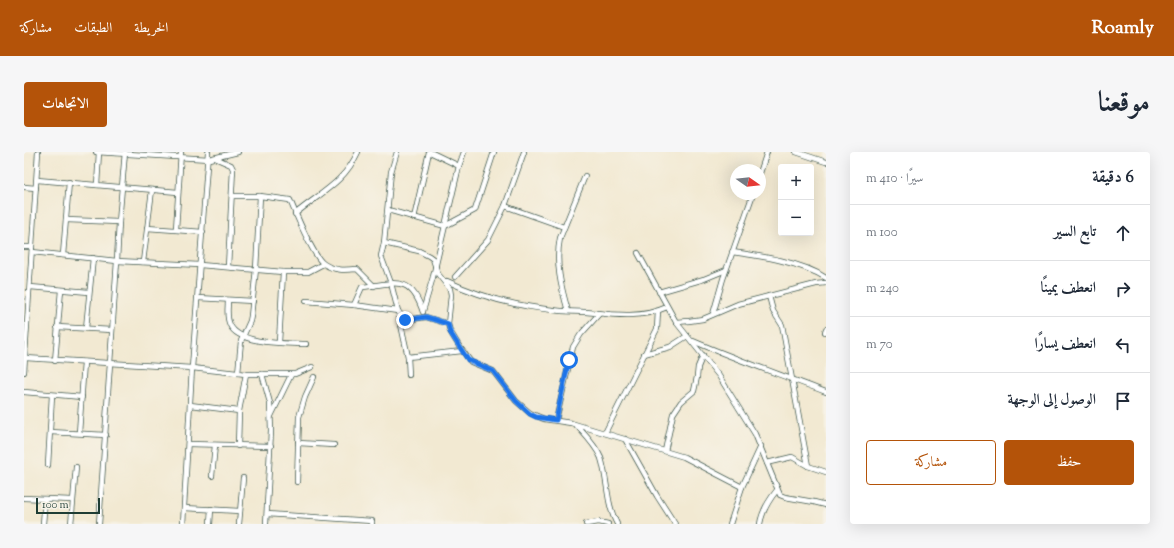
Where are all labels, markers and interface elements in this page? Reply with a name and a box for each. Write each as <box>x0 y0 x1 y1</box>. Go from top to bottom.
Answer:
text: Roamly <box>1091 15 1154 42</box>
text: مشاركة <box>20 19 52 39</box>
text: الطبقات <box>74 19 112 39</box>
text: الخريطة <box>134 19 168 39</box>
button: الاتجاهات <box>24 82 107 127</box>
text: موقعنا <box>1098 84 1150 124</box>
north arrow <box>730 164 766 200</box>
map controls <box>778 164 814 236</box>
button: + <box>778 164 814 200</box>
text: 6 دقيقة <box>1092 166 1134 190</box>
text: سيرًا · 410 m <box>866 170 923 188</box>
button: − <box>778 200 814 236</box>
text: تابع السير <box>1054 222 1096 243</box>
icon: ahead <box>1112 222 1134 244</box>
text: 100 m <box>866 224 898 242</box>
text: انعطف يمينًا <box>1041 278 1096 299</box>
icon: right <box>1112 278 1134 300</box>
text: 240 m <box>866 280 899 298</box>
route end <box>396 311 414 329</box>
text: انعطف يسارًا <box>1035 334 1096 355</box>
icon: left <box>1112 334 1134 356</box>
text: 70 m <box>866 336 893 354</box>
route start <box>560 351 578 369</box>
text: الوصول إلى الوجهة <box>1007 390 1096 411</box>
icon: arrive <box>1112 390 1134 412</box>
button: مشاركة <box>866 440 996 485</box>
button: حفظ <box>1004 440 1134 485</box>
scale bar <box>36 496 100 515</box>
text: 100 m <box>42 497 69 513</box>

